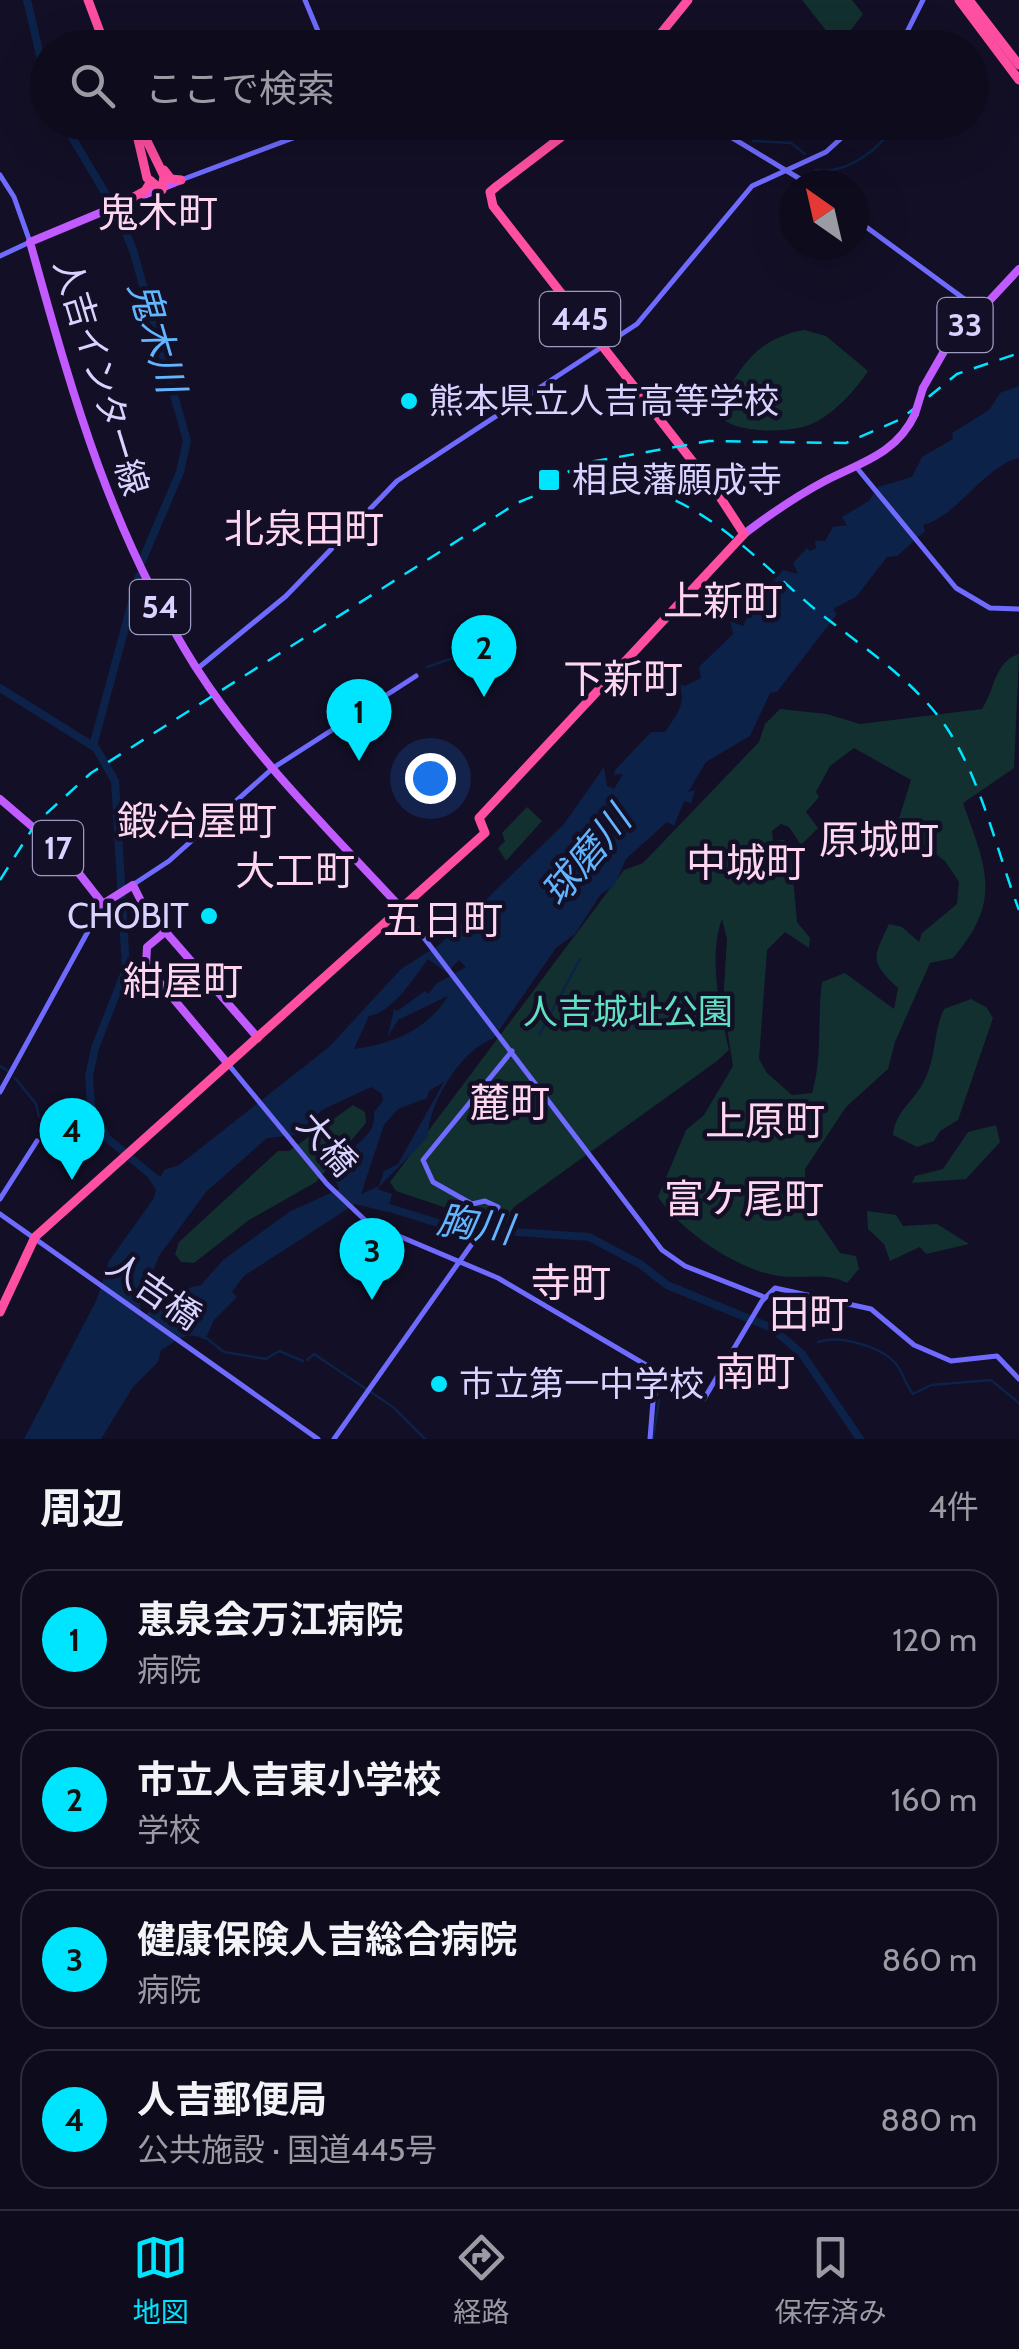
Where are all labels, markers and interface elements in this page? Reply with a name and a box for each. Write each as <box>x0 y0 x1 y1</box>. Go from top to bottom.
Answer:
search box <box>30 30 989 140</box>
icon: search <box>65 58 120 113</box>
text: ここで検索 <box>145 65 335 112</box>
north arrow <box>779 170 869 260</box>
district label: 鬼木町 <box>98 188 218 237</box>
street label: 人吉インター線 <box>45 253 158 500</box>
water label: 鬼木川 <box>119 276 197 402</box>
road number: 445 <box>540 292 620 346</box>
road number: 33 <box>938 298 992 352</box>
place label: 熊本県立人吉高等学校 <box>429 379 779 422</box>
marker: 熊本県立人吉高等学校 <box>398 390 420 412</box>
place label: 相良藩願成寺 <box>572 458 782 501</box>
marker: 相良藩願成寺 <box>536 467 562 493</box>
district label: 北泉田町 <box>224 504 384 553</box>
district label: 上新町 <box>663 576 783 625</box>
road number: 54 <box>130 580 190 634</box>
pin: 2 <box>452 614 516 697</box>
district label: 下新町 <box>563 654 683 703</box>
pin: 1 <box>326 678 392 761</box>
your location <box>405 753 456 804</box>
water label: 球磨川 <box>531 794 643 914</box>
district label: 鍛冶屋町 <box>117 796 277 845</box>
district label: 原城町 <box>819 815 939 864</box>
road number: 17 <box>33 821 83 875</box>
district label: 中城町 <box>686 838 806 887</box>
district label: 大工町 <box>235 846 355 895</box>
place label: CHOBIT <box>67 894 189 937</box>
district label: 五日町 <box>383 895 503 944</box>
marker: CHOBIT <box>198 905 220 927</box>
district label: 紺屋町 <box>123 956 243 1005</box>
park label: 人吉城址公園 <box>523 990 733 1033</box>
district label: 麓町 <box>470 1078 550 1127</box>
district label: 上原町 <box>705 1096 825 1145</box>
pin: 4 <box>40 1098 104 1180</box>
street label: 大橋 <box>288 1103 366 1184</box>
district label: 富ケ尾町 <box>664 1174 824 1223</box>
water label: 胸川 <box>434 1196 520 1254</box>
pin: 3 <box>340 1218 404 1300</box>
street label: 人吉橋 <box>99 1243 210 1338</box>
district label: 寺町 <box>531 1258 611 1307</box>
district label: 田町 <box>769 1289 849 1338</box>
district label: 南町 <box>715 1347 795 1396</box>
place label: 市立第一中学校 <box>459 1362 704 1405</box>
marker: 市立第一中学校 <box>428 1373 450 1395</box>
text: 周辺 <box>40 1482 124 1534</box>
text: 4件 <box>929 1487 979 1526</box>
text: 恵泉会万江病院 <box>137 1596 403 1643</box>
text: 1 <box>69 1620 80 1659</box>
text: 120 m <box>892 1620 977 1659</box>
text: 病院 <box>137 1650 201 1689</box>
text: 市立人吉東小学校 <box>137 1756 441 1803</box>
text: 2 <box>66 1780 83 1819</box>
text: 160 m <box>891 1780 977 1819</box>
text: 学校 <box>137 1810 201 1849</box>
text: 健康保険人吉総合病院 <box>137 1916 517 1963</box>
text: 3 <box>66 1940 83 1979</box>
text: 860 m <box>882 1940 977 1979</box>
text: 病院 <box>137 1970 201 2009</box>
text: 人吉郵便局 <box>137 2076 327 2123</box>
text: 4 <box>65 2100 84 2139</box>
text: 880 m <box>881 2100 977 2139</box>
text: 公共施設 · 国道445号 <box>137 2130 437 2169</box>
tab: 地図 <box>132 2230 189 2330</box>
tab: 経路 <box>453 2230 510 2330</box>
tab: 保存済み <box>774 2230 887 2330</box>

